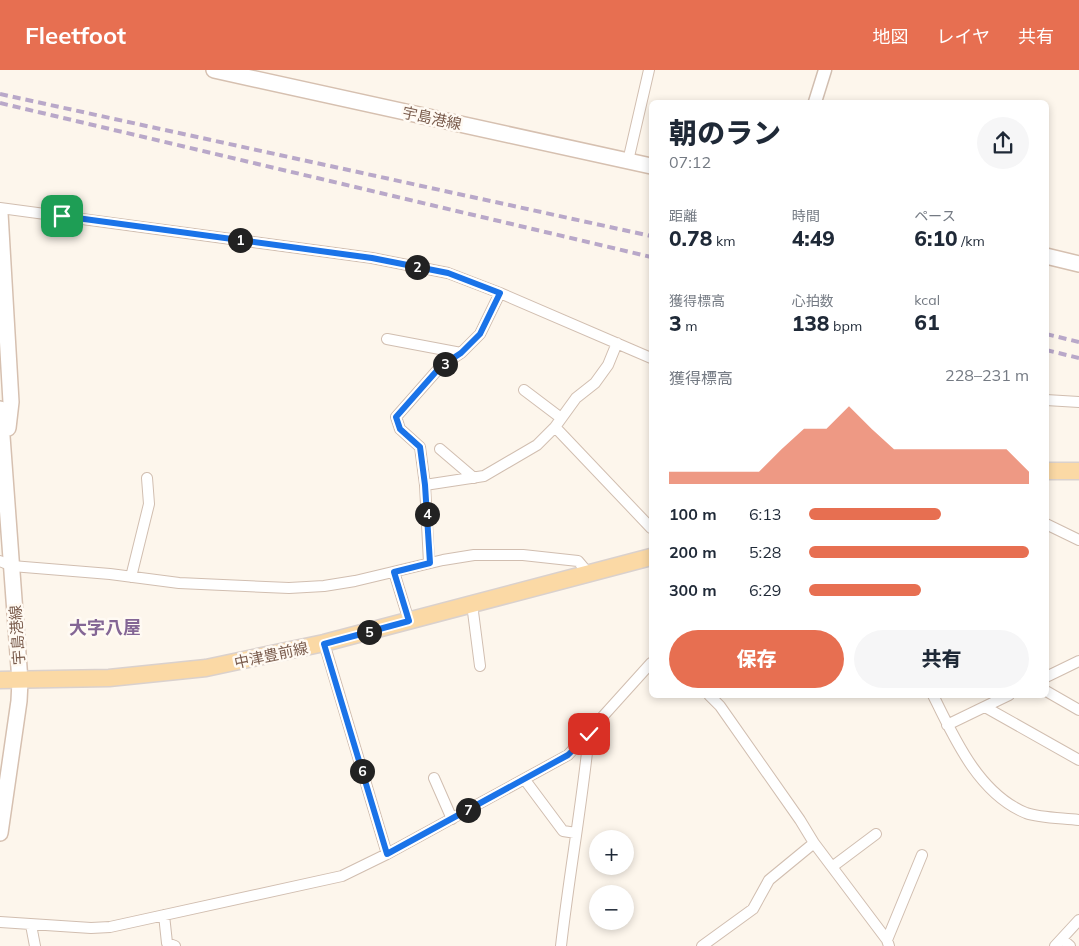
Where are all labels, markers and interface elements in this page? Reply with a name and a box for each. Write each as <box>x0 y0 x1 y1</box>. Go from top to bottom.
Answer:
text: Fleetfoot <box>25 20 126 50</box>
text: 地図 <box>873 25 909 48</box>
text: レイヤ <box>937 25 990 48</box>
text: 共有 <box>1018 25 1054 48</box>
street label: 宇島港線 <box>401 102 463 134</box>
text: 朝のラン <box>669 115 781 150</box>
button: share <box>977 117 1029 169</box>
text: 07:12 <box>669 152 711 172</box>
pin <box>41 195 83 237</box>
icon: arrive <box>48 202 76 230</box>
text: 距離 <box>669 207 697 225</box>
text: 時間 <box>792 207 820 225</box>
text: ペース <box>914 207 956 225</box>
text: 0.78 <box>669 225 712 251</box>
text: 4:49 <box>792 225 835 251</box>
text: 6:10 <box>914 225 958 251</box>
pin: 1 <box>228 228 252 252</box>
text: 1 <box>236 231 245 249</box>
text: km <box>712 232 735 250</box>
text: /km <box>958 232 985 250</box>
pin: 2 <box>404 254 430 280</box>
text: 2 <box>413 258 422 276</box>
text: kcal <box>914 291 940 309</box>
text: 獲得標高 <box>669 292 725 310</box>
text: 心拍数 <box>792 292 834 310</box>
text: 61 <box>914 309 940 335</box>
text: 3 <box>669 310 682 336</box>
text: 138 <box>792 310 829 336</box>
text: m <box>682 317 698 335</box>
text: bpm <box>829 317 862 335</box>
pin: 3 <box>432 352 458 376</box>
text: 3 <box>441 355 450 373</box>
text: 228–231 m <box>945 365 1029 385</box>
text: 獲得標高 <box>669 368 733 388</box>
pin: 4 <box>414 502 440 526</box>
text: 100 m <box>669 504 717 524</box>
text: 6:13 <box>749 504 781 524</box>
text: 4 <box>423 505 432 523</box>
text: 200 m <box>669 542 717 562</box>
text: 5:28 <box>749 542 781 562</box>
text: 300 m <box>669 580 717 600</box>
text: 6:29 <box>749 580 781 600</box>
street label: 宇島港線 <box>5 604 29 666</box>
district label: 大字八屋 <box>69 616 141 639</box>
pin: 5 <box>356 620 382 644</box>
text: 5 <box>365 623 374 641</box>
button: 保存 <box>669 630 844 688</box>
button: 共有 <box>854 630 1029 688</box>
street label: 中津豊前線 <box>232 638 310 672</box>
pin <box>568 713 610 755</box>
icon: check <box>575 720 603 748</box>
pin: 6 <box>350 758 374 784</box>
text: 6 <box>358 762 367 780</box>
pin: 7 <box>456 798 480 822</box>
text: 7 <box>464 801 473 819</box>
map controls <box>589 830 634 930</box>
button: + <box>589 830 634 875</box>
button: − <box>589 885 634 930</box>

